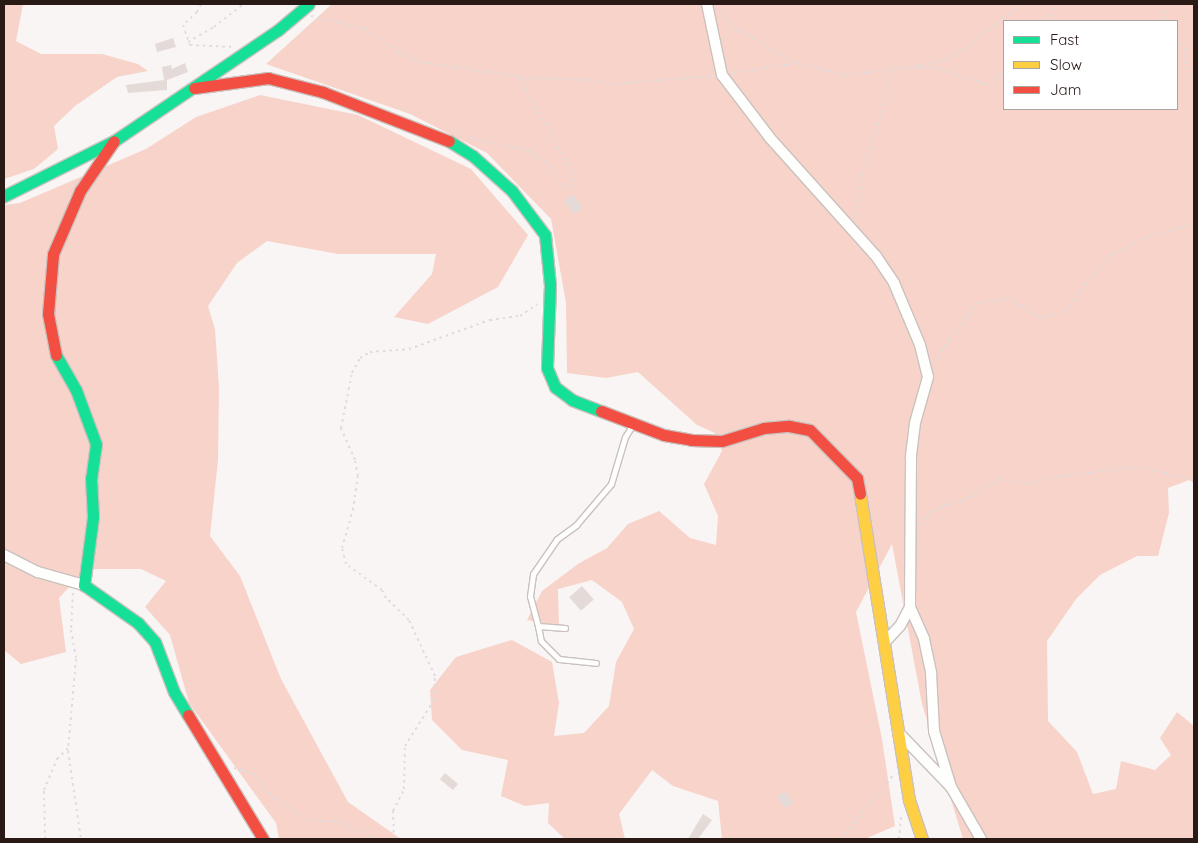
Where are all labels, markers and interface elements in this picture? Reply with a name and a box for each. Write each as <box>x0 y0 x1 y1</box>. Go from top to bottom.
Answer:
legend <box>1003 20 1178 110</box>
text: Fast <box>1050 30 1079 49</box>
text: Slow <box>1050 55 1082 74</box>
text: Jam <box>1050 80 1081 99</box>

